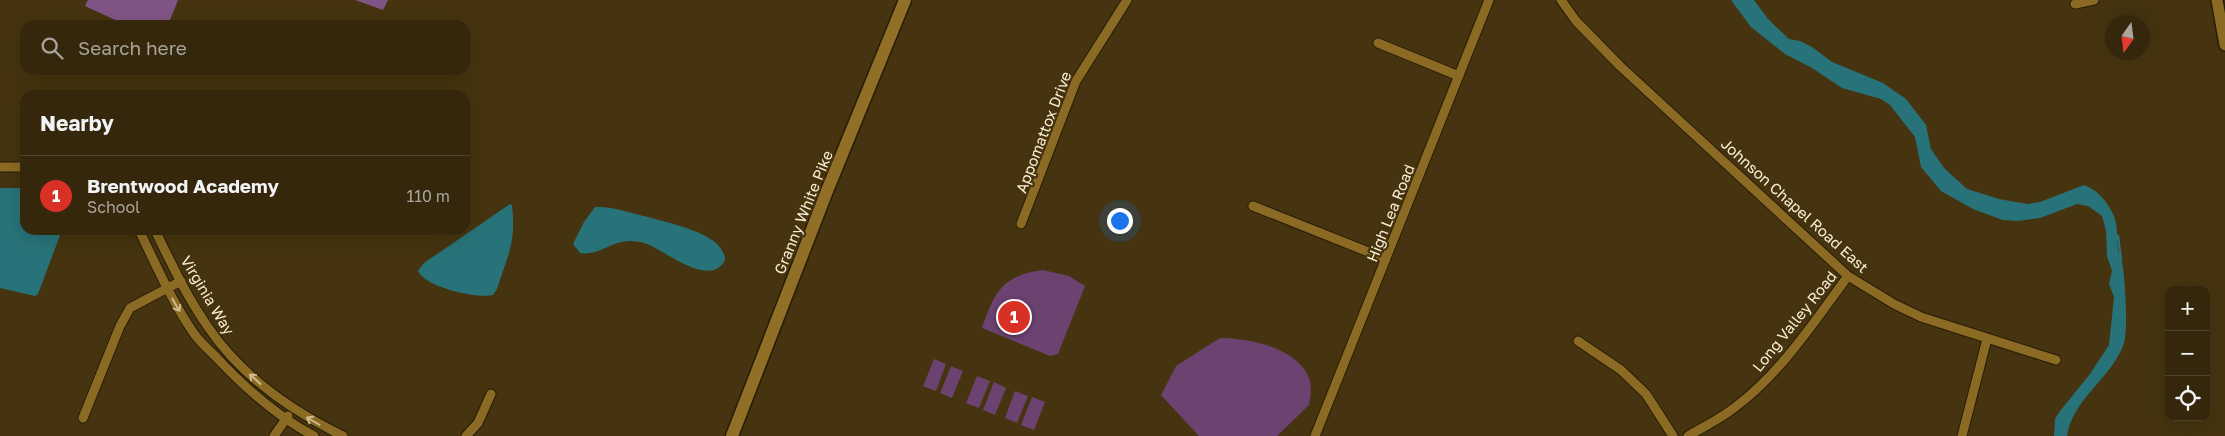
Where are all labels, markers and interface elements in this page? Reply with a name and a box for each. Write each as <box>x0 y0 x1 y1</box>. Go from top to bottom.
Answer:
north arrow <box>2105 15 2150 60</box>
search box <box>20 20 470 75</box>
icon: search <box>38 34 66 62</box>
text: Search here <box>78 36 187 59</box>
street label: Appomattox Drive <box>1012 68 1075 195</box>
text: Nearby <box>40 110 114 136</box>
street label: Johnson Chapel Road East <box>1718 134 1872 276</box>
street label: Granny White Pike <box>770 147 836 277</box>
street label: High Lea Road <box>1362 162 1418 264</box>
text: Brentwood Academy <box>87 174 279 197</box>
text: 1 <box>52 186 60 206</box>
text: 110 m <box>406 186 450 206</box>
text: School <box>87 197 140 217</box>
your location <box>1107 208 1133 234</box>
street label: Virginia Way <box>177 252 239 338</box>
street label: Long Valley Road <box>1748 267 1840 375</box>
map controls <box>2165 286 2210 421</box>
button: + <box>2165 286 2210 331</box>
one-way arrow <box>172 297 182 312</box>
pin: 1 <box>998 298 1030 336</box>
button: − <box>2165 331 2210 376</box>
one-way arrow <box>248 373 261 385</box>
button: locate <box>2165 376 2210 421</box>
one-way arrow <box>306 416 321 426</box>

